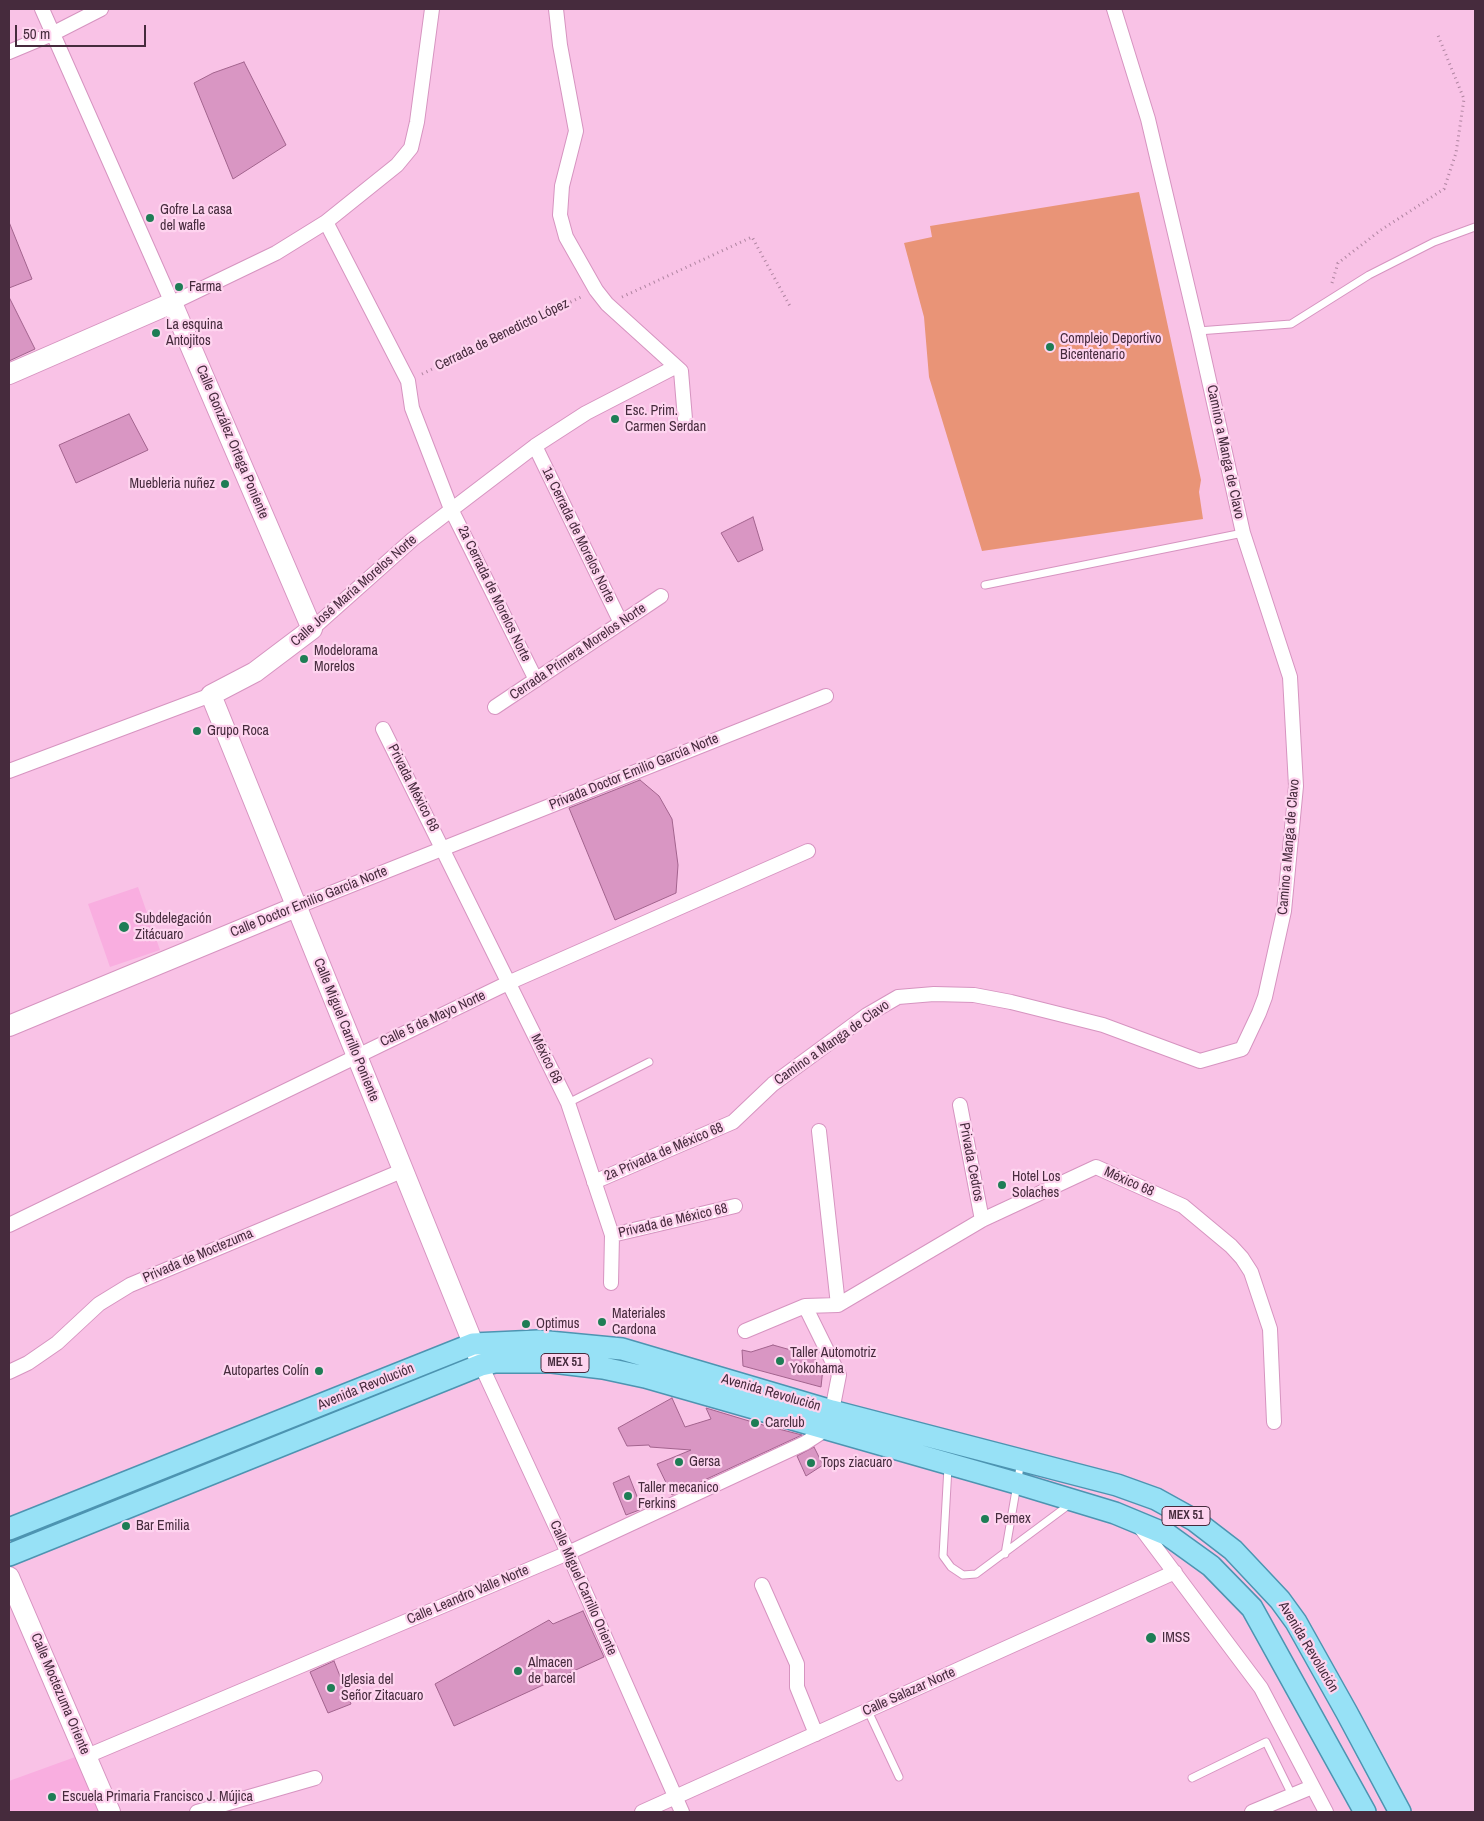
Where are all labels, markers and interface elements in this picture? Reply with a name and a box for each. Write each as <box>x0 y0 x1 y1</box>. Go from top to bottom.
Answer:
scale bar <box>18 15 149 47</box>
text: 50 m <box>23 23 50 44</box>
place label: Gofre La casa del wafle <box>160 202 232 234</box>
marker: Gofre La casa del wafle <box>144 212 156 224</box>
place label: Farma <box>189 279 222 295</box>
marker: Farma <box>173 281 185 293</box>
street label: Cerrada de Benedicto López <box>432 295 572 375</box>
place label: La esquina Antojitos <box>166 317 223 350</box>
marker: La esquina Antojitos <box>150 327 162 339</box>
place label: Complejo Deportivo Bicentenario <box>1060 331 1161 364</box>
marker: Complejo Deportivo Bicentenario <box>1044 341 1056 353</box>
street label: Calle González Ortega Poniente <box>192 363 272 521</box>
street label: Camino a Manga de Clavo <box>1203 383 1247 521</box>
place label: Esc. Prim. Carmen Serdan <box>625 403 706 436</box>
marker: Esc. Prim. Carmen Serdan <box>609 413 621 425</box>
street label: 1a Cerrada de Morelos Norte <box>538 465 618 605</box>
place label: Muebleria nuñez <box>129 476 215 492</box>
marker: Muebleria nuñez <box>219 478 231 490</box>
street label: 2a Cerrada de Morelos Norte <box>454 524 534 664</box>
street label: Calle José María Morelos Norte <box>288 532 420 650</box>
street label: Cerrada Primera Morelos Norte <box>507 600 649 704</box>
place label: Modelorama Morelos <box>314 643 378 676</box>
marker: Modelorama Morelos <box>298 653 310 665</box>
place label: Grupo Roca <box>207 723 269 739</box>
marker: Grupo Roca <box>191 725 203 737</box>
street label: Privada Doctor Emilio García Norte <box>547 730 721 814</box>
street label: Privada México 68 <box>384 742 442 834</box>
street label: Camino a Manga de Clavo <box>1275 778 1303 916</box>
street label: Calle Doctor Emilio García Norte <box>228 863 390 941</box>
place label: Subdelegación Zitácuaro <box>135 911 212 944</box>
marker: Subdelegación Zitácuaro <box>117 920 131 934</box>
street label: Calle Miguel Carrillo Poniente <box>310 956 382 1104</box>
street label: Calle 5 de Mayo Norte <box>378 987 488 1051</box>
street label: Camino a Manga de Clavo <box>771 997 893 1089</box>
street label: México 68 <box>527 1032 565 1086</box>
street label: 2a Privada de México 68 <box>602 1119 726 1185</box>
street label: Privada Cedros <box>955 1121 987 1203</box>
street label: México 68 <box>1101 1164 1157 1200</box>
place label: Hotel Los Solaches <box>1012 1169 1060 1202</box>
marker: Hotel Los Solaches <box>996 1179 1008 1191</box>
street label: Privada de México 68 <box>617 1200 729 1242</box>
street label: Privada de Moctezuma <box>140 1225 256 1287</box>
place label: Materiales Cardona <box>612 1306 666 1338</box>
place label: Optimus <box>536 1316 579 1332</box>
marker: Materiales Cardona <box>596 1316 608 1328</box>
marker: Optimus <box>520 1318 532 1330</box>
place label: Taller Automotriz Yokohama <box>790 1345 876 1378</box>
road number: MEX 51 <box>541 1354 589 1372</box>
marker: Taller Automotriz Yokohama <box>774 1355 786 1367</box>
street label: Avenida Revolución <box>315 1360 417 1414</box>
place label: Autopartes Colín <box>223 1363 309 1379</box>
marker: Autopartes Colín <box>313 1365 325 1377</box>
street label: Avenida Revolución <box>719 1371 823 1415</box>
place label: Carclub <box>765 1415 805 1431</box>
marker: Carclub <box>749 1417 761 1429</box>
place label: Gersa <box>689 1454 720 1470</box>
place label: Tops ziacuaro <box>821 1455 892 1471</box>
marker: Gersa <box>673 1456 685 1468</box>
marker: Tops ziacuaro <box>805 1457 817 1469</box>
place label: Taller mecanico Ferkins <box>638 1480 719 1512</box>
marker: Taller mecanico Ferkins <box>622 1490 634 1502</box>
road number: MEX 51 <box>1162 1506 1210 1525</box>
place label: Pemex <box>995 1511 1031 1527</box>
marker: Pemex <box>979 1513 991 1525</box>
place label: Bar Emilia <box>136 1518 190 1534</box>
street label: Calle Miguel Carrillo Oriente <box>546 1518 620 1658</box>
marker: Bar Emilia <box>120 1520 132 1532</box>
street label: Calle Leandro Valle Norte <box>405 1562 531 1628</box>
street label: Avenida Revolución <box>1274 1599 1342 1695</box>
place label: IMSS <box>1162 1630 1190 1646</box>
street label: Calle Moctezuma Oriente <box>27 1631 93 1757</box>
marker: IMSS <box>1144 1631 1158 1645</box>
place label: Almacen de barcel <box>528 1655 575 1688</box>
street label: Calle Salazar Norte <box>860 1664 958 1720</box>
marker: Almacen de barcel <box>512 1665 524 1677</box>
place label: Iglesia del Señor Zitacuaro <box>341 1672 423 1704</box>
marker: Iglesia del Señor Zitacuaro <box>325 1682 337 1694</box>
place label: Escuela Primaria Francisco J. Mújica <box>62 1789 253 1805</box>
marker: Escuela Primaria Francisco J. Mújica <box>46 1791 58 1803</box>

